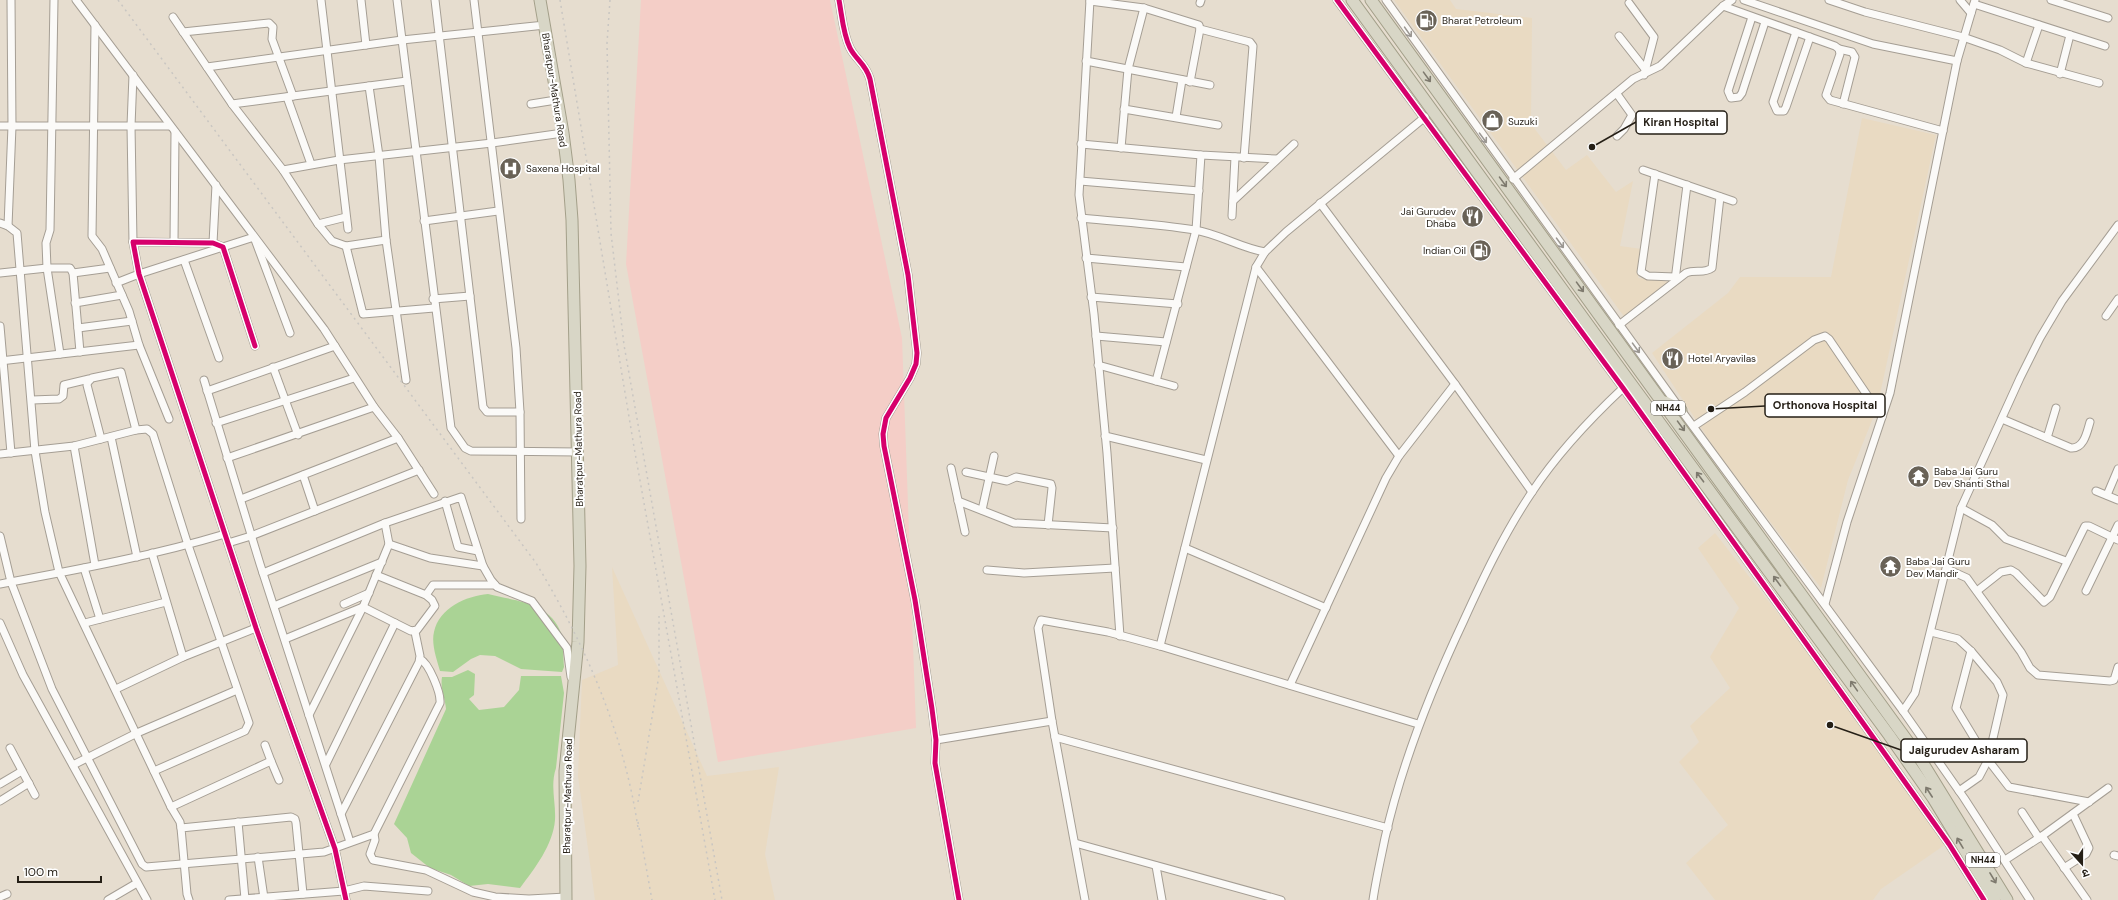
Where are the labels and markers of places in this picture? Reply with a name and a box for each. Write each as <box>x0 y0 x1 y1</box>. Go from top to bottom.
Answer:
fuel station icon: Bharat Petroleum <box>1413 7 1439 33</box>
place label: Bharat Petroleum <box>1442 14 1522 27</box>
shop icon: Suzuki <box>1480 108 1506 134</box>
callout: Kiran Hospital <box>1636 111 1727 134</box>
place label: Suzuki <box>1508 115 1537 128</box>
hospital icon: Saxena Hospital <box>498 155 524 181</box>
place label: Saxena Hospital <box>526 162 600 175</box>
restaurant icon: Jai Gurudev Dhaba <box>1459 204 1485 230</box>
place label: Jai Gurudev Dhaba <box>1401 205 1457 230</box>
fuel station icon: Indian Oil <box>1468 237 1494 263</box>
place label: Indian Oil <box>1423 244 1466 257</box>
restaurant icon: Hotel Aryavilas <box>1659 345 1685 371</box>
place label: Hotel Aryavilas <box>1688 352 1756 365</box>
callout: Orthonova Hospital <box>1765 394 1885 417</box>
temple icon: Baba Jai Guru Dev Shanti Sthal <box>1906 464 1932 490</box>
place label: Baba Jai Guru Dev Shanti Sthal <box>1934 465 2009 490</box>
temple icon: Baba Jai Guru Dev Mandir <box>1877 554 1903 580</box>
place label: Baba Jai Guru Dev Mandir <box>1906 555 1970 580</box>
callout: Jaigurudev Asharam <box>1901 739 2027 762</box>

